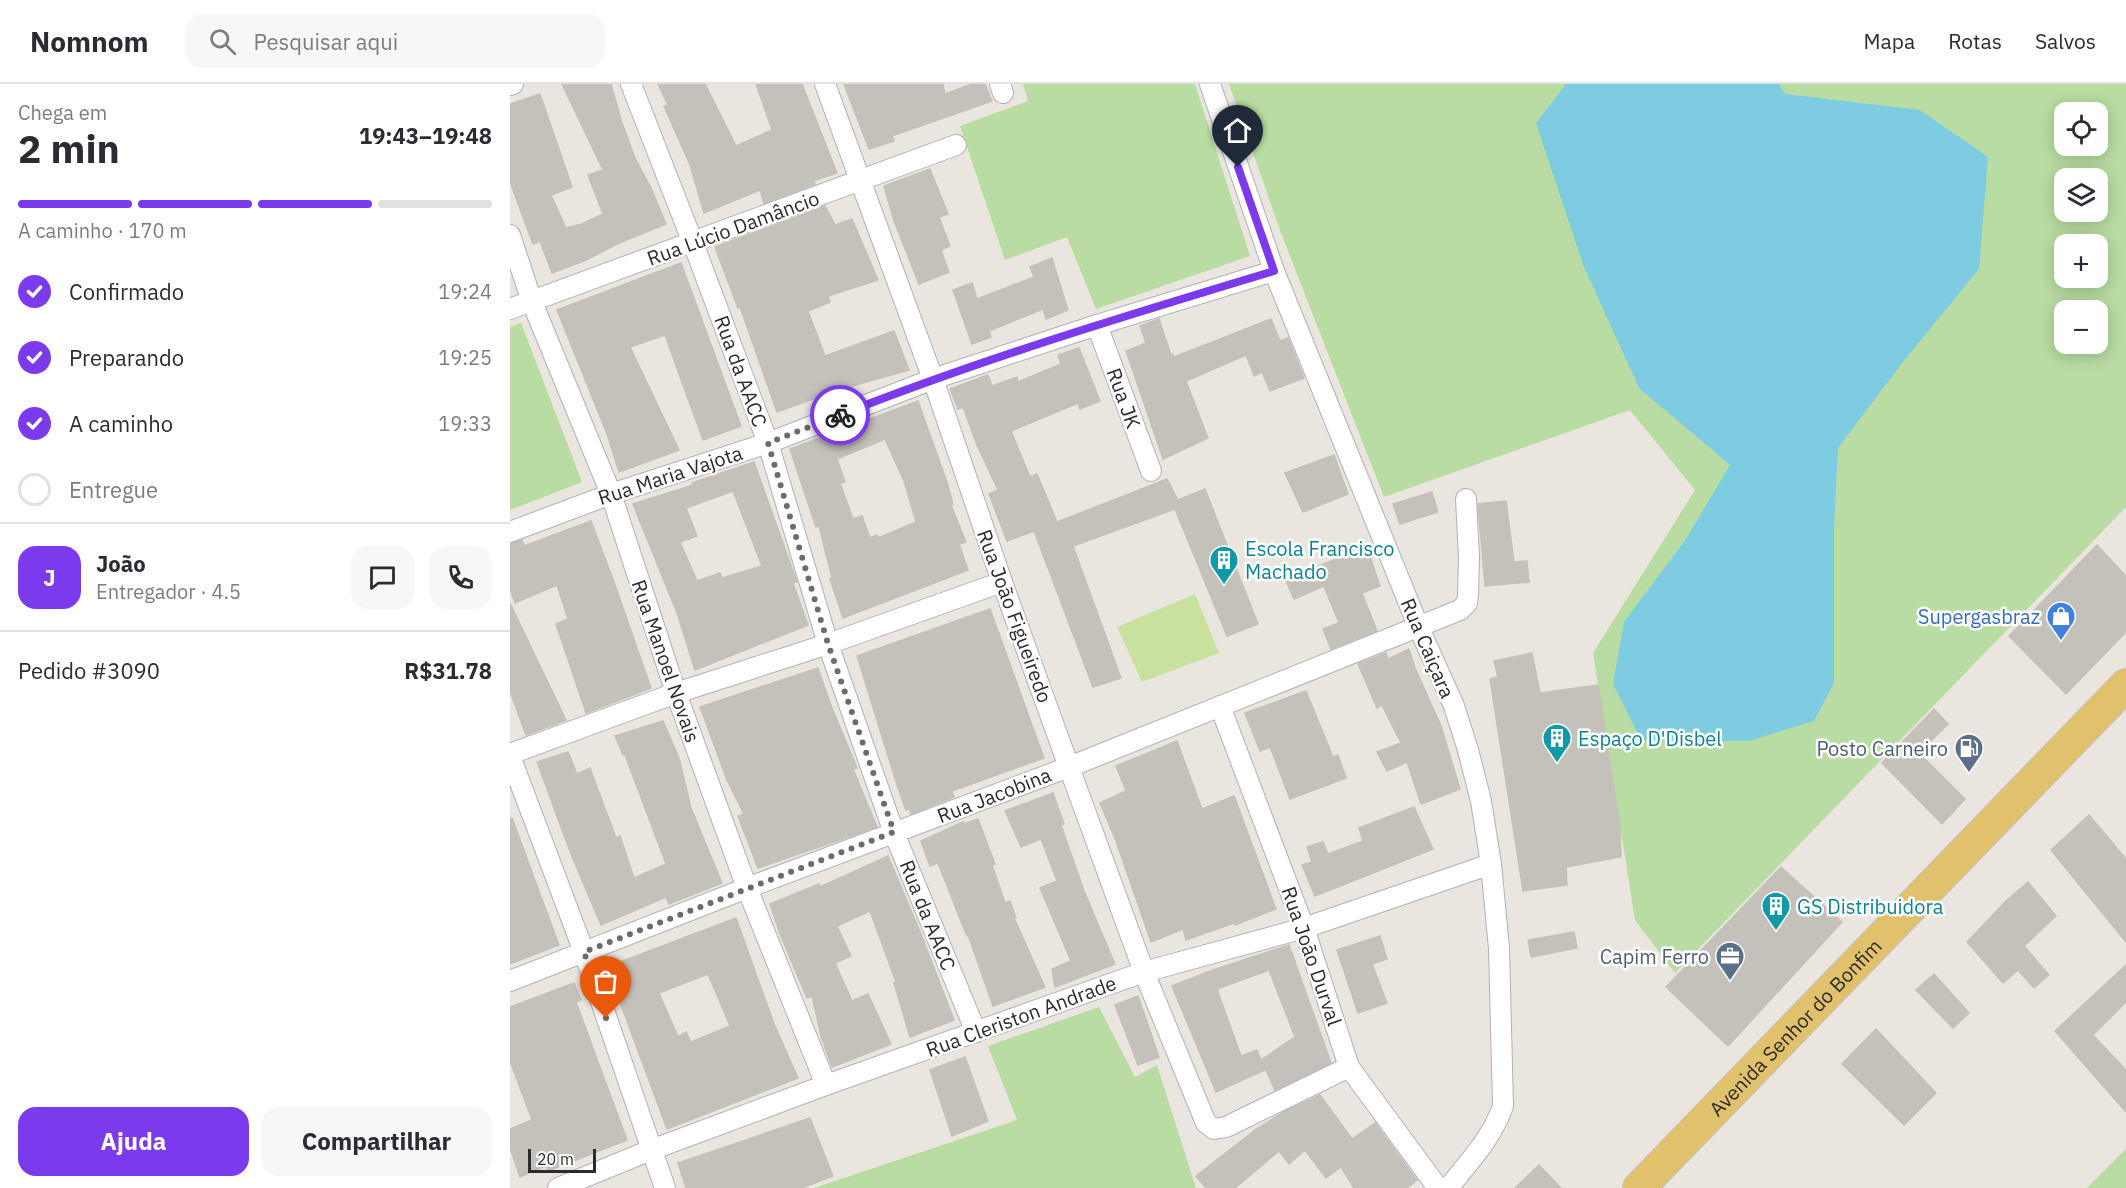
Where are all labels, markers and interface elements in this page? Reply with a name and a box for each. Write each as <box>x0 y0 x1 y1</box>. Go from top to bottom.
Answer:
search box <box>185 14 605 68</box>
text: Nomnom <box>30 23 149 60</box>
icon: search <box>206 25 239 58</box>
text: Pesquisar aqui <box>254 27 398 56</box>
text: Mapa <box>1864 27 1915 55</box>
text: Rotas <box>1948 27 2002 55</box>
text: Salvos <box>2035 27 2096 55</box>
text: Chega em <box>18 99 107 126</box>
map controls <box>2054 102 2108 354</box>
button: locate <box>2054 102 2108 156</box>
pin <box>1212 105 1263 167</box>
icon: home <box>1221 114 1254 147</box>
text: 19:43–19:48 <box>359 121 492 150</box>
text: 2 min <box>18 123 120 174</box>
button: layers <box>2054 168 2108 222</box>
street label: Rua Lúcio Damâncio <box>643 184 823 272</box>
text: A caminho · 170 m <box>18 217 187 244</box>
button: + <box>2054 234 2108 288</box>
icon: check <box>18 275 51 308</box>
text: Confirmado <box>69 277 184 306</box>
text: 19:24 <box>438 278 492 305</box>
button: − <box>2054 300 2108 354</box>
street label: Rua da AACC <box>708 312 774 430</box>
icon: check <box>18 341 51 374</box>
text: Preparando <box>69 343 184 372</box>
text: 19:25 <box>438 344 492 371</box>
street label: Rua JK <box>1101 364 1147 432</box>
courier <box>810 385 870 445</box>
icon: bike <box>824 399 857 432</box>
icon: check <box>18 407 51 440</box>
text: A caminho <box>69 409 173 438</box>
text: 19:33 <box>438 410 492 437</box>
street label: Rua Maria Vajota <box>594 439 746 511</box>
text: Entregue <box>69 475 158 504</box>
street label: Rua João Figueiredo <box>971 526 1059 706</box>
place label: Escola Francisco Machado <box>1245 535 1394 585</box>
building icon: Escola Francisco Machado <box>1208 544 1240 586</box>
button: chat <box>351 546 414 609</box>
button: phone <box>429 546 492 609</box>
text: João <box>96 549 146 578</box>
text: J <box>43 563 56 592</box>
street label: Rua Manoel Novais <box>625 576 707 746</box>
text: Entregador · 4.5 <box>96 578 241 605</box>
street label: Rua Caiçara <box>1395 594 1461 703</box>
shop icon: Supergasbraz <box>2045 600 2077 642</box>
place label: Supergasbraz <box>1918 603 2040 630</box>
text: Pedido #3090 <box>18 656 160 685</box>
text: R$31.78 <box>404 656 492 685</box>
building icon: Espaço D'Disbel <box>1541 722 1573 764</box>
place label: Espaço D'Disbel <box>1578 725 1722 752</box>
fuel station icon: Posto Carneiro <box>1953 732 1985 774</box>
place label: Posto Carneiro <box>1816 735 1948 762</box>
street label: Rua Jacobina <box>933 761 1055 829</box>
street label: Rua da AACC <box>894 856 962 974</box>
street label: Rua João Durval <box>1276 883 1348 1029</box>
building icon: GS Distribuidora <box>1760 890 1792 932</box>
place label: GS Distribuidora <box>1797 893 1944 920</box>
street label: Avenida Senhor do Bonfim <box>1703 932 1887 1122</box>
office icon: Capim Ferro <box>1714 940 1746 982</box>
place label: Capim Ferro <box>1600 943 1709 970</box>
pin <box>580 956 631 1018</box>
icon: bag <box>589 965 622 998</box>
street label: Rua Cleriston Andrade <box>922 969 1120 1063</box>
button: Ajuda <box>18 1107 249 1176</box>
button: Compartilhar <box>261 1107 492 1176</box>
scale bar <box>528 1146 596 1174</box>
text: 20 m <box>537 1149 574 1169</box>

